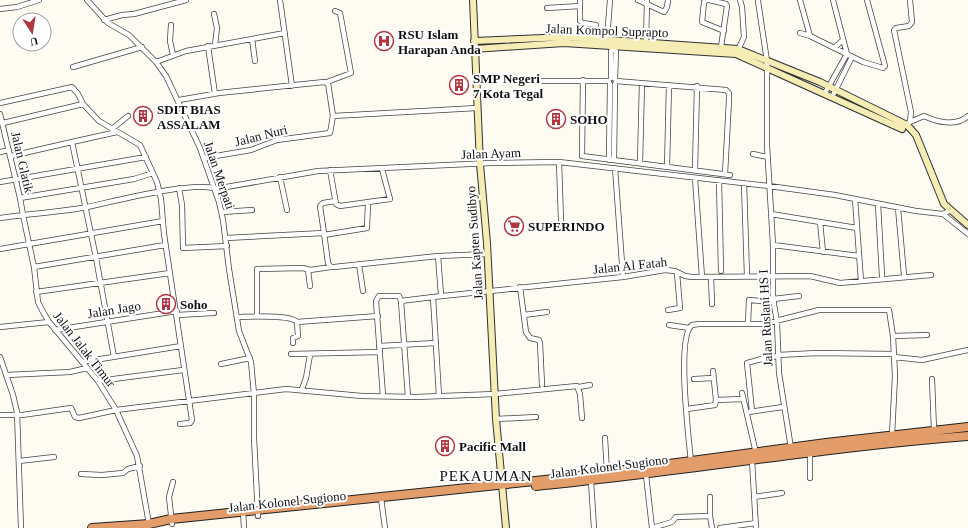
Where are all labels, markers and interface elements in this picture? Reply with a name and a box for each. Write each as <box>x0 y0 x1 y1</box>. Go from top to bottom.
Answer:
north arrow <box>12 12 52 52</box>
street label: Jalan Kompol Suprapto <box>545 21 669 40</box>
place label: RSU Islam Harapan Anda <box>398 27 481 57</box>
hospital icon: RSU Islam Harapan Anda <box>373 30 395 52</box>
text: U <box>29 35 39 48</box>
place label: SMP Negeri 7 Kota Tegal <box>473 71 543 101</box>
building icon: SMP Negeri 7 Kota Tegal <box>448 74 470 96</box>
place label: SDIT BIAS ASSALAM <box>157 102 221 132</box>
building icon: SDIT BIAS ASSALAM <box>132 105 154 127</box>
building icon: SOHO <box>545 108 567 130</box>
place label: SOHO <box>570 112 608 127</box>
street label: Jalan Nuri <box>233 122 289 149</box>
street label: Jalan Glatik <box>8 130 37 195</box>
street label: Jalan Merpati <box>201 139 238 212</box>
street label: Jalan Ayam <box>461 145 521 162</box>
street label: Jalan Kapten Sudibyo <box>463 186 486 300</box>
supermarket icon: SUPERINDO <box>503 215 525 237</box>
place label: SUPERINDO <box>528 219 605 234</box>
street label: Jalan Al Fatah <box>592 254 668 277</box>
street label: Jalan Ruslani HS I <box>755 269 776 367</box>
building icon: Soho <box>155 293 177 315</box>
place label: Soho <box>180 297 207 312</box>
street label: Jalan Jago <box>86 298 142 321</box>
street label: Jalan Jalak Timur <box>50 309 119 391</box>
building icon: Pacific Mall <box>434 435 456 457</box>
place label: Pacific Mall <box>459 439 526 454</box>
street label: Jalan Kolonel Sugiono <box>549 452 669 481</box>
district label: PEKAUMAN <box>439 468 533 484</box>
street label: Jalan Kolonel Sugiono <box>227 488 347 515</box>

